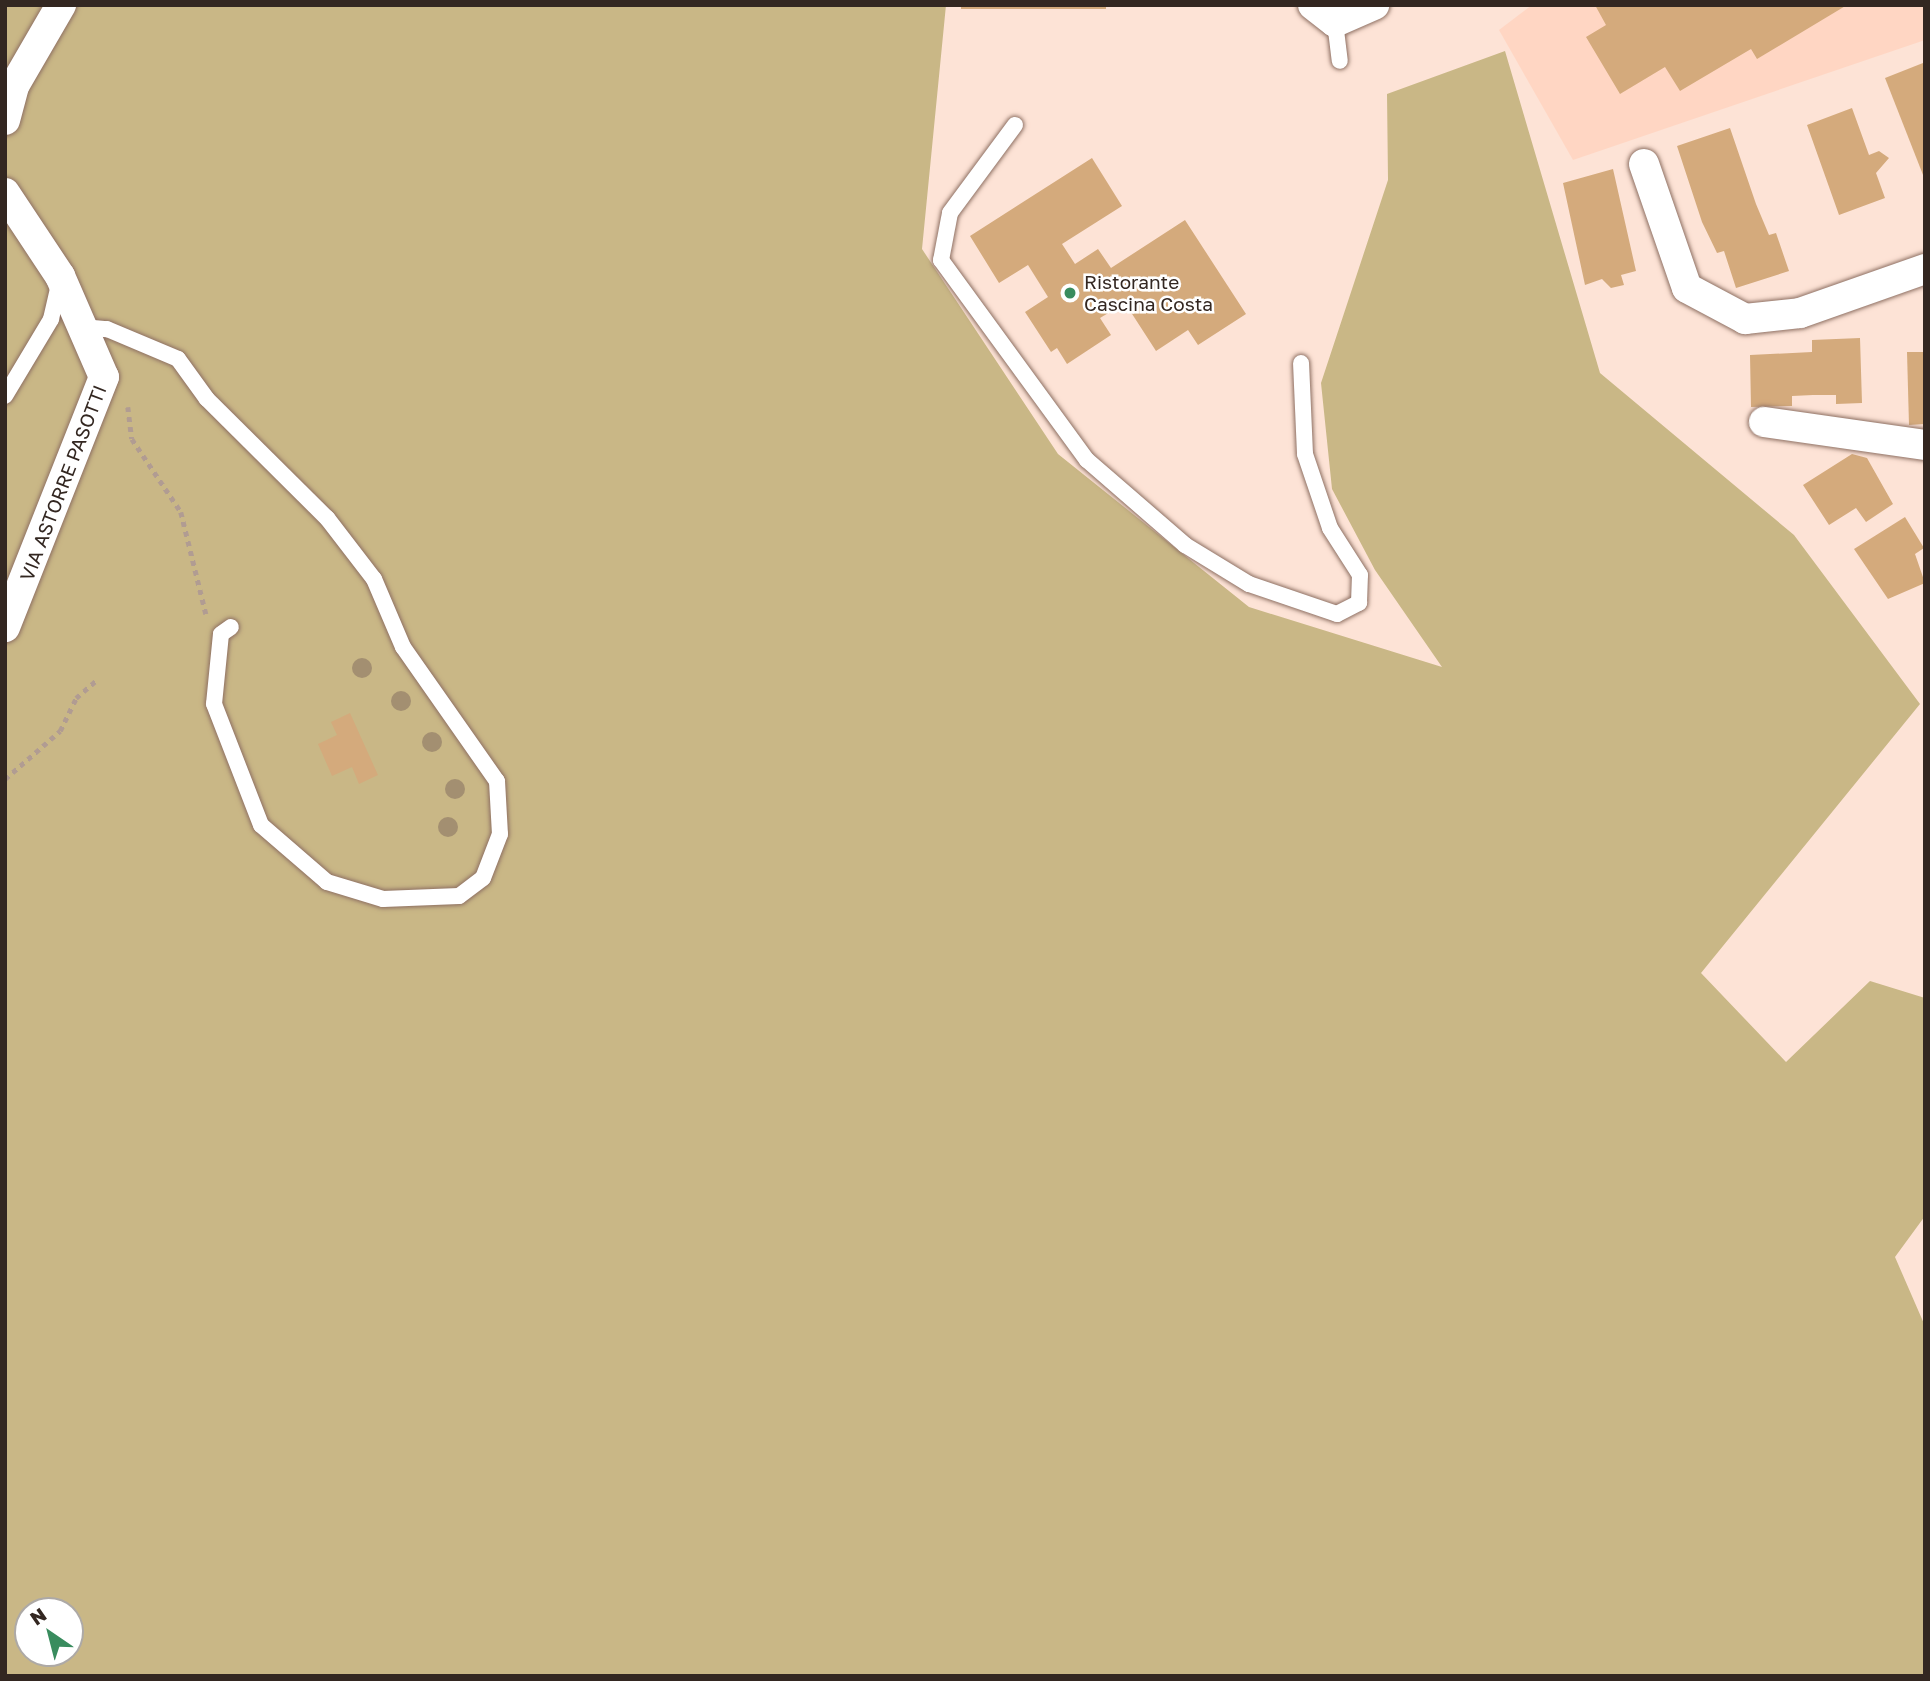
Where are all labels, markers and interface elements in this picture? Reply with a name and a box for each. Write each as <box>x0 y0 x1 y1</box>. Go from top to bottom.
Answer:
place label: Ristorante Cascina Costa <box>1084 271 1213 315</box>
marker: Ristorante Cascina Costa <box>1062 285 1078 301</box>
street label: VIA ASTORRE PASOTTI <box>15 382 111 584</box>
north arrow <box>14 1597 84 1667</box>
text: N <box>25 1602 50 1630</box>

